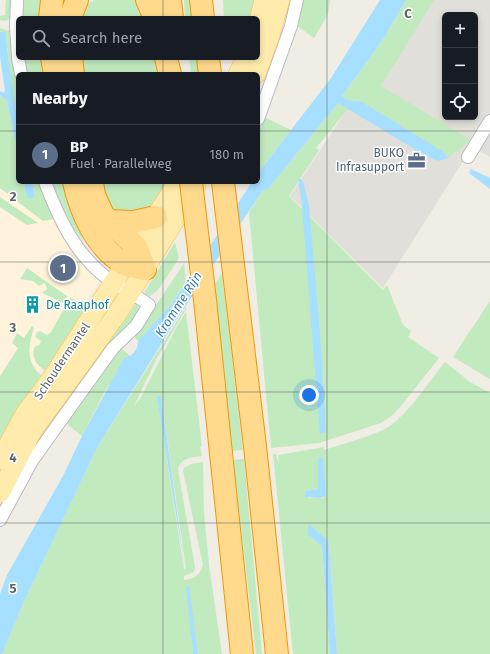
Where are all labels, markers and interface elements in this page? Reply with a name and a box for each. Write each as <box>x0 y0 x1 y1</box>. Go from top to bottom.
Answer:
text: C <box>404 6 412 21</box>
map controls <box>442 12 478 120</box>
button: + <box>442 12 478 48</box>
search box <box>16 16 260 60</box>
icon: search <box>30 27 52 49</box>
text: Search here <box>62 29 142 47</box>
button: − <box>442 48 478 84</box>
button: locate <box>442 84 478 120</box>
text: Nearby <box>32 88 87 109</box>
text: BP <box>70 138 88 156</box>
place label: BUKO Infrasupport <box>336 146 405 174</box>
text: 1 <box>42 147 48 162</box>
text: 180 m <box>209 147 244 162</box>
office icon: BUKO Infrasupport <box>407 150 427 170</box>
text: Fuel · Parallelweg <box>70 156 171 171</box>
text: 2 <box>10 189 17 204</box>
pin: 1 <box>50 253 76 283</box>
water label: Kromme Rijn <box>152 269 205 340</box>
building icon: De Raaphof <box>23 295 43 315</box>
place label: De Raaphof <box>46 298 110 312</box>
text: 3 <box>9 320 17 335</box>
street label: Schoudermantel <box>31 320 93 402</box>
your location <box>299 385 319 405</box>
text: 4 <box>9 450 17 465</box>
text: 5 <box>10 581 17 596</box>

